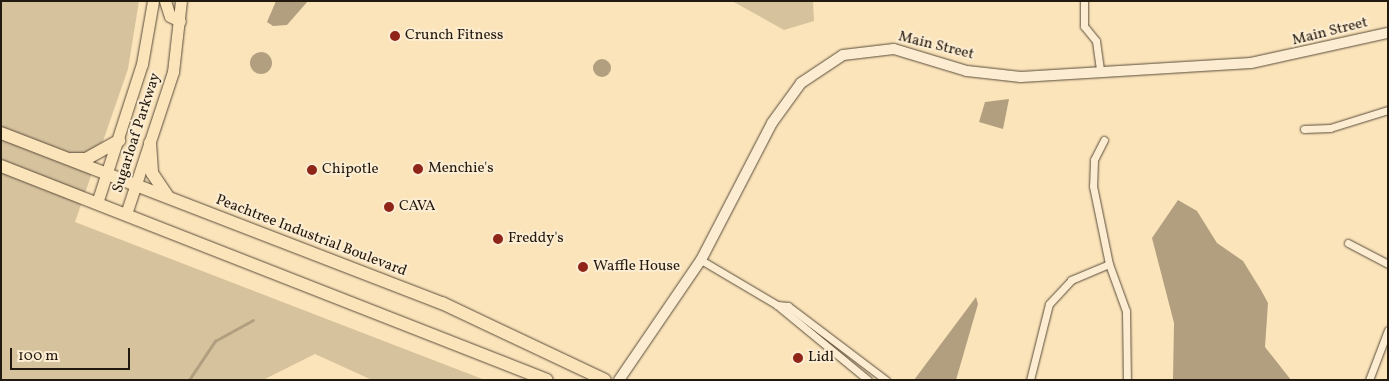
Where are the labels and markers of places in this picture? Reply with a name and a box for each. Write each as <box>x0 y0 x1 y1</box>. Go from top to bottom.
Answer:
place label: Crunch Fitness <box>405 27 503 45</box>
marker: Crunch Fitness <box>389 30 401 42</box>
place label: Menchie's <box>428 160 494 178</box>
place label: Chipotle <box>322 161 379 179</box>
marker: Menchie's <box>412 163 424 175</box>
marker: Chipotle <box>306 164 318 176</box>
place label: CAVA <box>399 198 436 216</box>
marker: CAVA <box>383 201 395 213</box>
place label: Freddy's <box>508 230 564 248</box>
marker: Freddy's <box>492 233 504 245</box>
place label: Waffle House <box>593 258 680 276</box>
marker: Waffle House <box>577 261 589 273</box>
place label: Lidl <box>808 349 834 367</box>
marker: Lidl <box>792 352 804 364</box>

